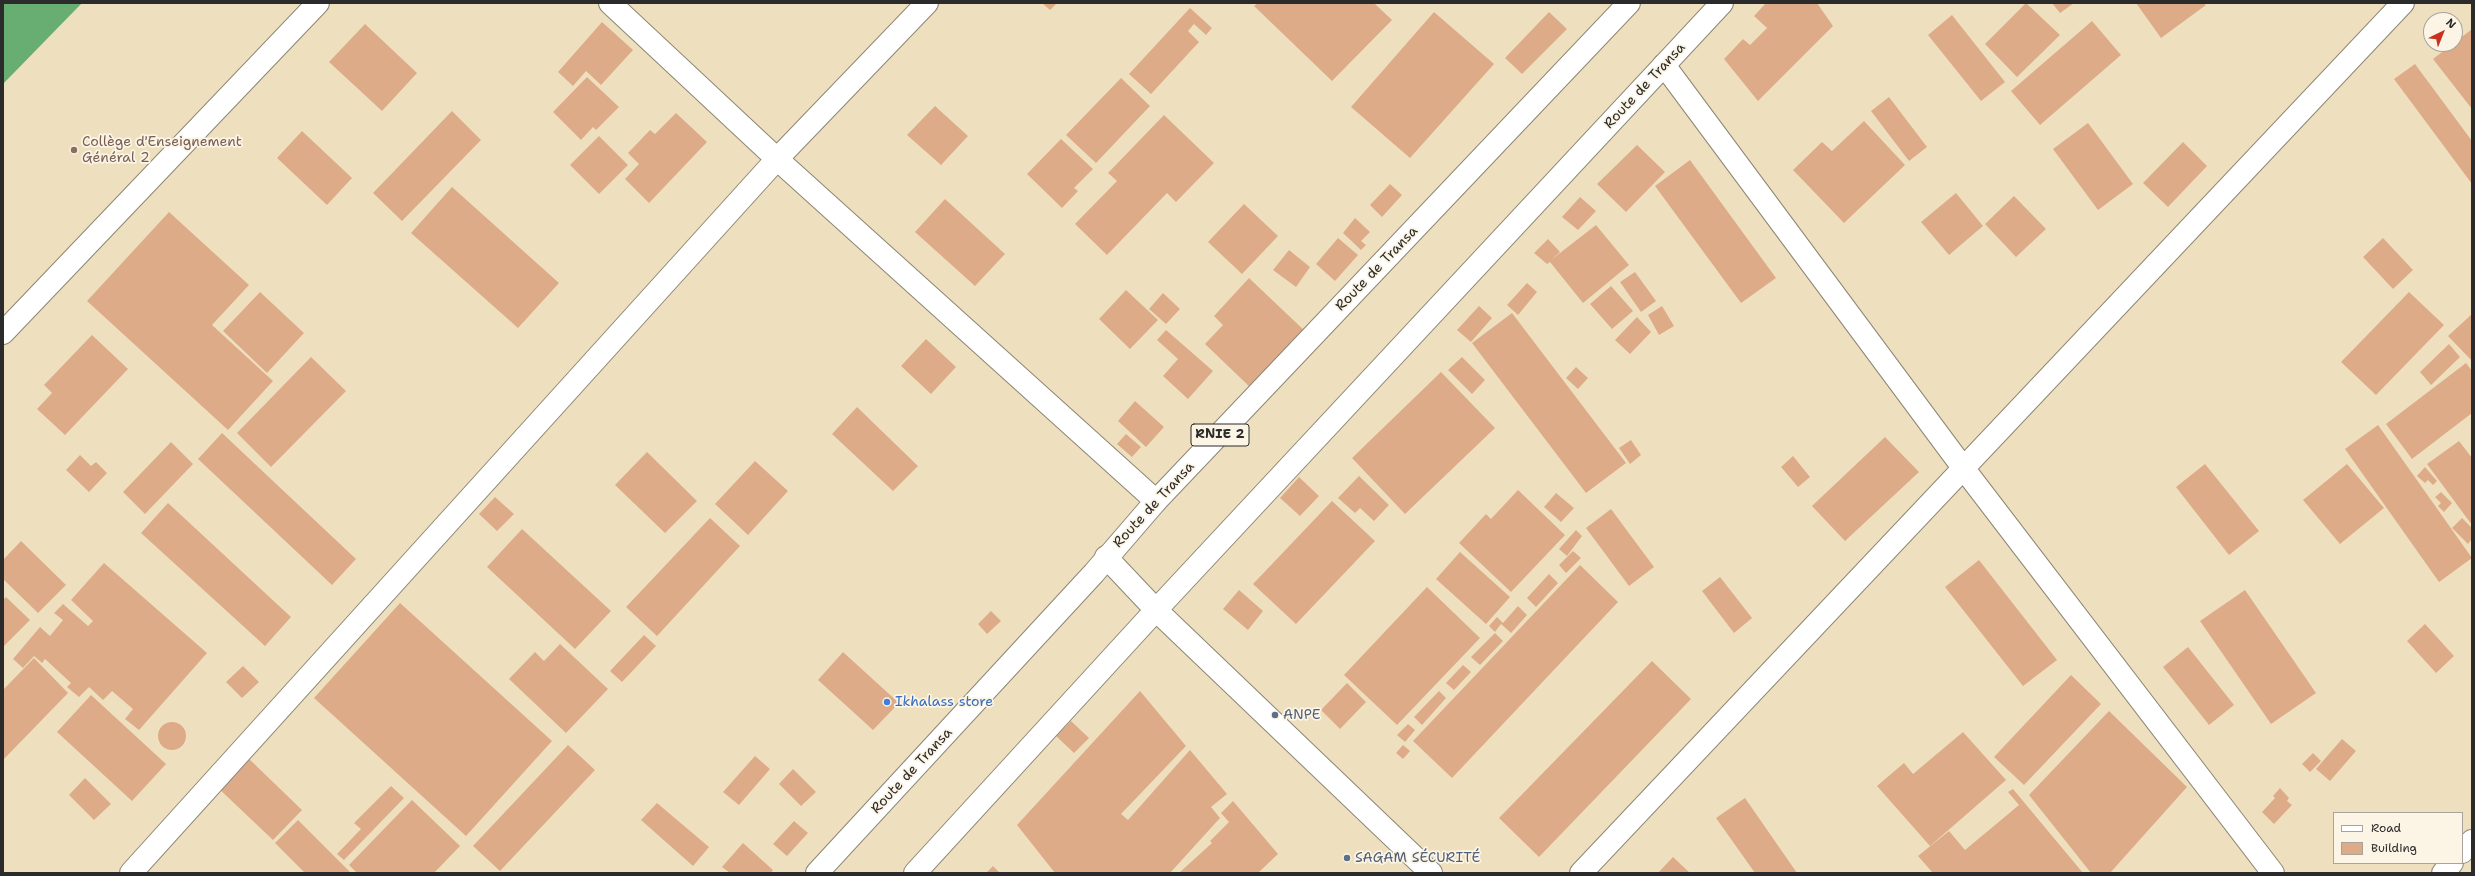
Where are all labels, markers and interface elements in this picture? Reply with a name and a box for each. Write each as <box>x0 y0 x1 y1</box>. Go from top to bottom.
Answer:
north arrow <box>2423 12 2463 52</box>
text: N <box>2443 15 2459 32</box>
street label: Route de Transa <box>1601 40 1689 132</box>
place label: Collège d'Enseignement Général 2 <box>82 134 242 166</box>
marker: Collège d'Enseignement Général 2 <box>69 145 79 155</box>
street label: Route de Transa <box>1332 223 1422 315</box>
road number: RNIE 2 <box>1191 424 1249 446</box>
street label: Route de Transa <box>1110 459 1198 551</box>
place label: Ikhalass store <box>895 694 993 710</box>
marker: Ikhalass store <box>882 697 892 707</box>
place label: ANPE <box>1283 707 1321 723</box>
marker: ANPE <box>1270 710 1280 720</box>
street label: Route de Transa <box>868 725 956 817</box>
legend <box>2333 812 2463 864</box>
text: Road <box>2371 820 2401 836</box>
text: Building <box>2371 840 2417 856</box>
place label: SAGAM SÉCURITÉ <box>1355 850 1480 866</box>
marker: SAGAM SÉCURITÉ <box>1342 853 1352 863</box>

